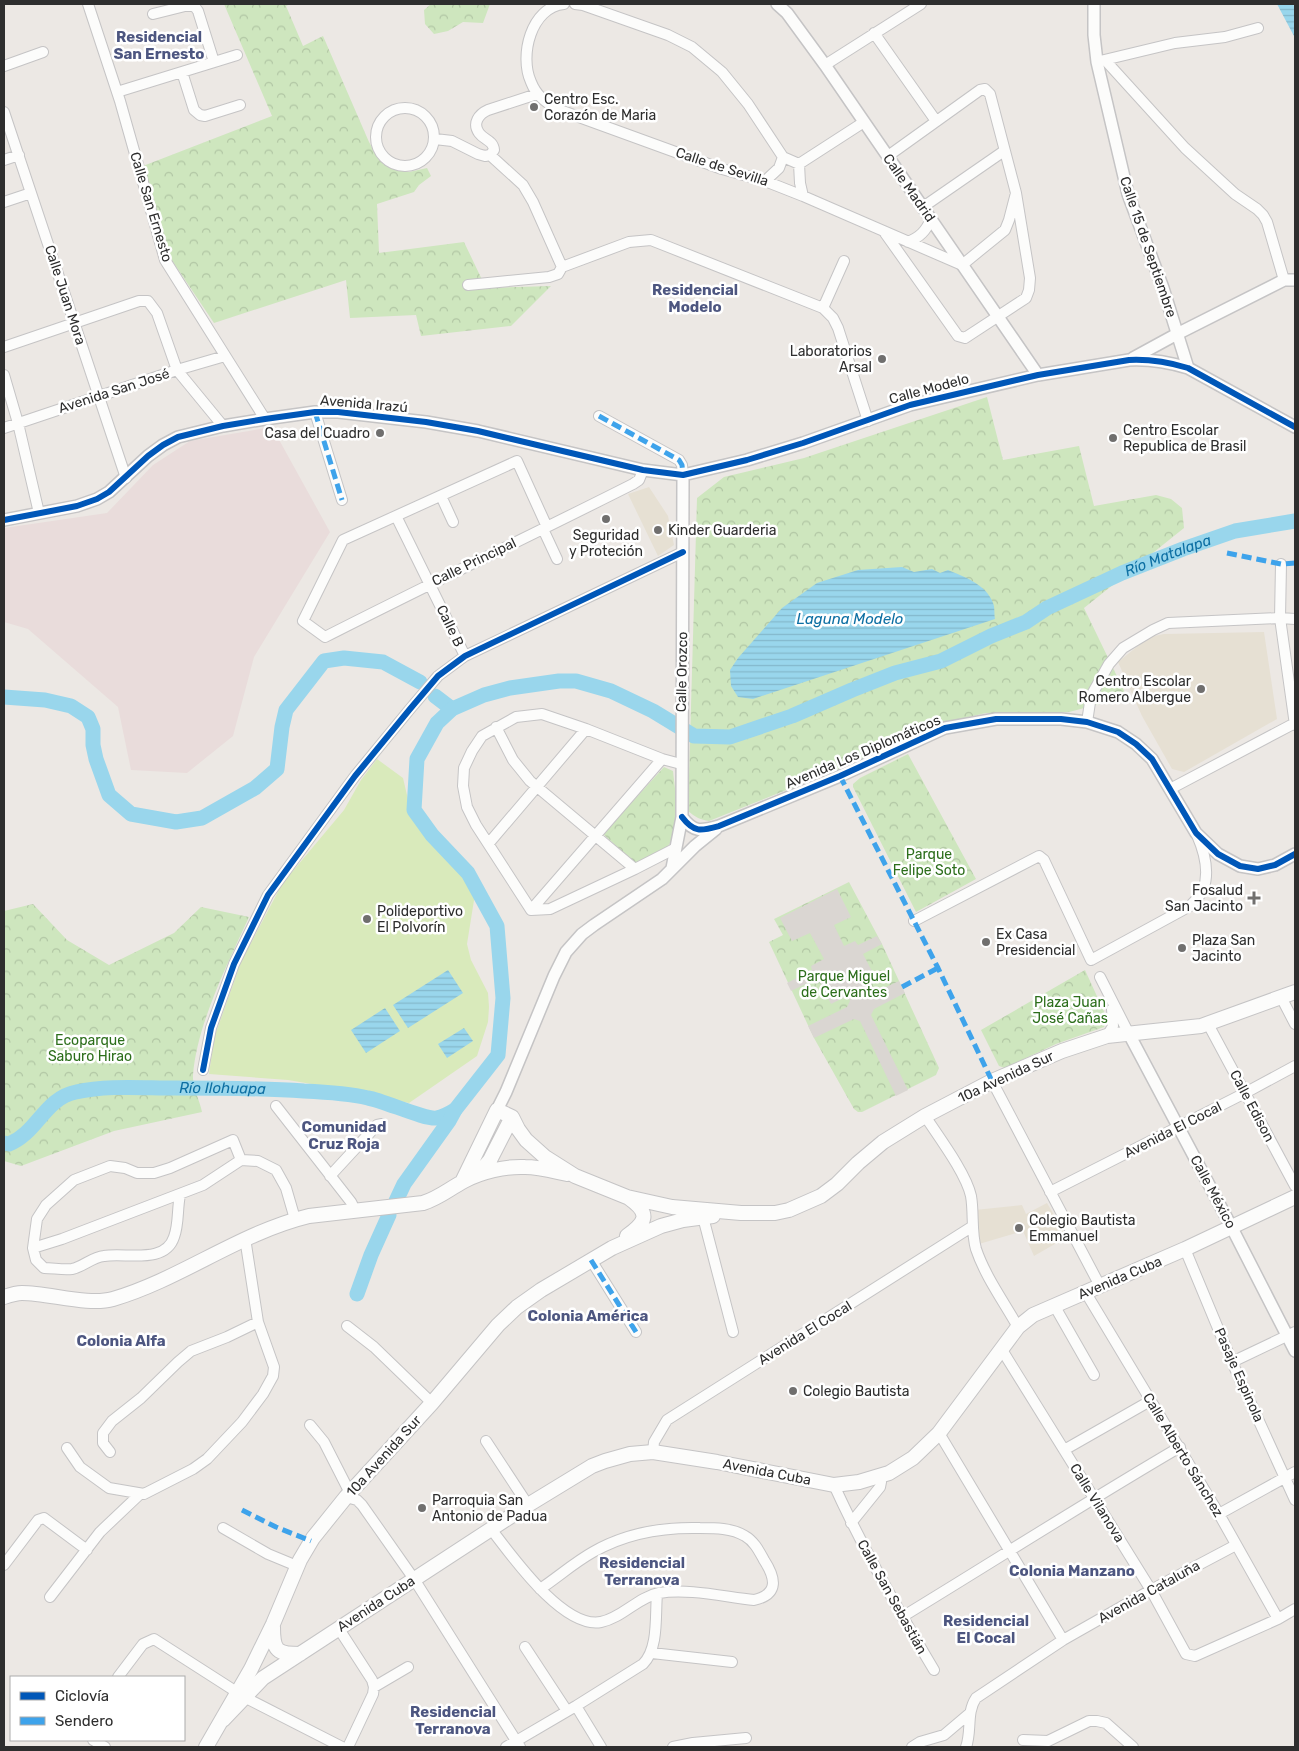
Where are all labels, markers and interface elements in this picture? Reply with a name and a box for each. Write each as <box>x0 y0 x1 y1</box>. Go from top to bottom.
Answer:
district label: Residencial San Ernesto <box>113 28 205 63</box>
place label: Centro Esc. Corazón de Maria <box>544 91 656 124</box>
marker: Centro Esc. Corazón de Maria <box>528 101 540 113</box>
street label: Calle de Sevilla <box>673 144 771 190</box>
street label: Calle San Ernesto <box>126 150 176 264</box>
street label: Calle Madrid <box>879 151 939 225</box>
street label: Calle 15 de Septiembre <box>1116 174 1180 320</box>
street label: Calle Juan Mora <box>41 243 89 347</box>
district label: Residencial Modelo <box>652 281 738 316</box>
place label: Laboratorios Arsal <box>790 343 872 376</box>
marker: Laboratorios Arsal <box>876 353 888 365</box>
street label: Avenida San José <box>56 365 172 417</box>
street label: Calle Modelo <box>887 370 971 408</box>
street label: Avenida Irazú <box>319 392 409 416</box>
place label: Centro Escolar Republica de Brasil <box>1123 422 1247 455</box>
place label: Casa del Cuadro <box>265 425 370 442</box>
marker: Casa del Cuadro <box>374 427 386 439</box>
marker: Centro Escolar Republica de Brasil <box>1107 432 1119 444</box>
marker: Seguridad y Proteción <box>600 513 612 525</box>
place label: Kinder Guarderia <box>668 522 776 539</box>
marker: Kinder Guarderia <box>652 524 664 536</box>
place label: Seguridad y Proteción <box>569 527 643 560</box>
water label: Río Matalapa <box>1122 531 1214 580</box>
street label: Calle Principal <box>429 534 519 590</box>
street label: Calle B <box>433 602 467 650</box>
water label: Laguna Modelo <box>797 610 904 628</box>
street label: Calle Orozco <box>673 632 691 712</box>
place label: Centro Escolar Romero Albergue <box>1079 673 1192 706</box>
marker: Centro Escolar Romero Albergue <box>1195 683 1207 695</box>
street label: Avenida Los Diplomáticos <box>783 712 943 792</box>
park label: Parque Felipe Soto <box>893 846 965 879</box>
place label: Fosalud San Jacinto <box>1165 882 1243 915</box>
marker: Fosalud San Jacinto <box>1247 891 1261 905</box>
place label: Polideportivo El Polvorín <box>377 903 463 936</box>
marker: Polideportivo El Polvorín <box>361 913 373 925</box>
place label: Ex Casa Presidencial <box>996 926 1075 959</box>
place label: Plaza San Jacinto <box>1192 932 1255 965</box>
marker: Ex Casa Presidencial <box>980 936 992 948</box>
marker: Plaza San Jacinto <box>1176 942 1188 954</box>
park label: Parque Miguel de Cervantes <box>798 968 890 1001</box>
park label: Plaza Juan José Cañas <box>1032 994 1108 1027</box>
park label: Ecoparque Saburo Hirao <box>48 1032 132 1065</box>
street label: 10a Avenida Sur <box>955 1047 1057 1107</box>
street label: Calle Edison <box>1226 1067 1278 1145</box>
water label: Río Ilohuapa <box>179 1079 266 1098</box>
street label: Avenida El Cocal <box>1121 1098 1225 1162</box>
district label: Comunidad Cruz Roja <box>302 1118 386 1153</box>
street label: Calle México <box>1187 1152 1239 1232</box>
place label: Colegio Bautista Emmanuel <box>1029 1212 1136 1245</box>
marker: Colegio Bautista Emmanuel <box>1013 1222 1025 1234</box>
street label: Avenida Cuba <box>1076 1253 1164 1303</box>
street label: Avenida El Cocal <box>755 1297 855 1369</box>
district label: Colonia América <box>528 1307 649 1325</box>
street label: Pasaje Espinola <box>1211 1325 1267 1425</box>
district label: Colonia Alfa <box>76 1332 166 1350</box>
place label: Colegio Bautista <box>803 1383 910 1400</box>
marker: Colegio Bautista <box>787 1385 799 1397</box>
street label: Calle Alberto Sánchez <box>1139 1390 1227 1520</box>
street label: 10a Avenida Sur <box>343 1411 425 1500</box>
street label: Avenida Cuba <box>721 1455 813 1489</box>
street label: Calle Vilanova <box>1066 1460 1128 1546</box>
place label: Parroquia San Antonio de Padua <box>432 1492 547 1525</box>
marker: Parroquia San Antonio de Padua <box>416 1502 428 1514</box>
street label: Calle San Sebastián <box>853 1537 931 1657</box>
district label: Residencial Terranova <box>599 1554 685 1589</box>
street label: Avenida Cataluña <box>1095 1557 1203 1627</box>
district label: Colonia Manzano <box>1009 1562 1135 1580</box>
street label: Avenida Cuba <box>334 1573 418 1635</box>
district label: Residencial El Cocal <box>943 1612 1029 1647</box>
legend <box>10 1676 185 1741</box>
text: Ciclovía <box>55 1687 109 1705</box>
district label: Residencial Terranova <box>410 1703 496 1738</box>
text: Sendero <box>55 1712 113 1730</box>

